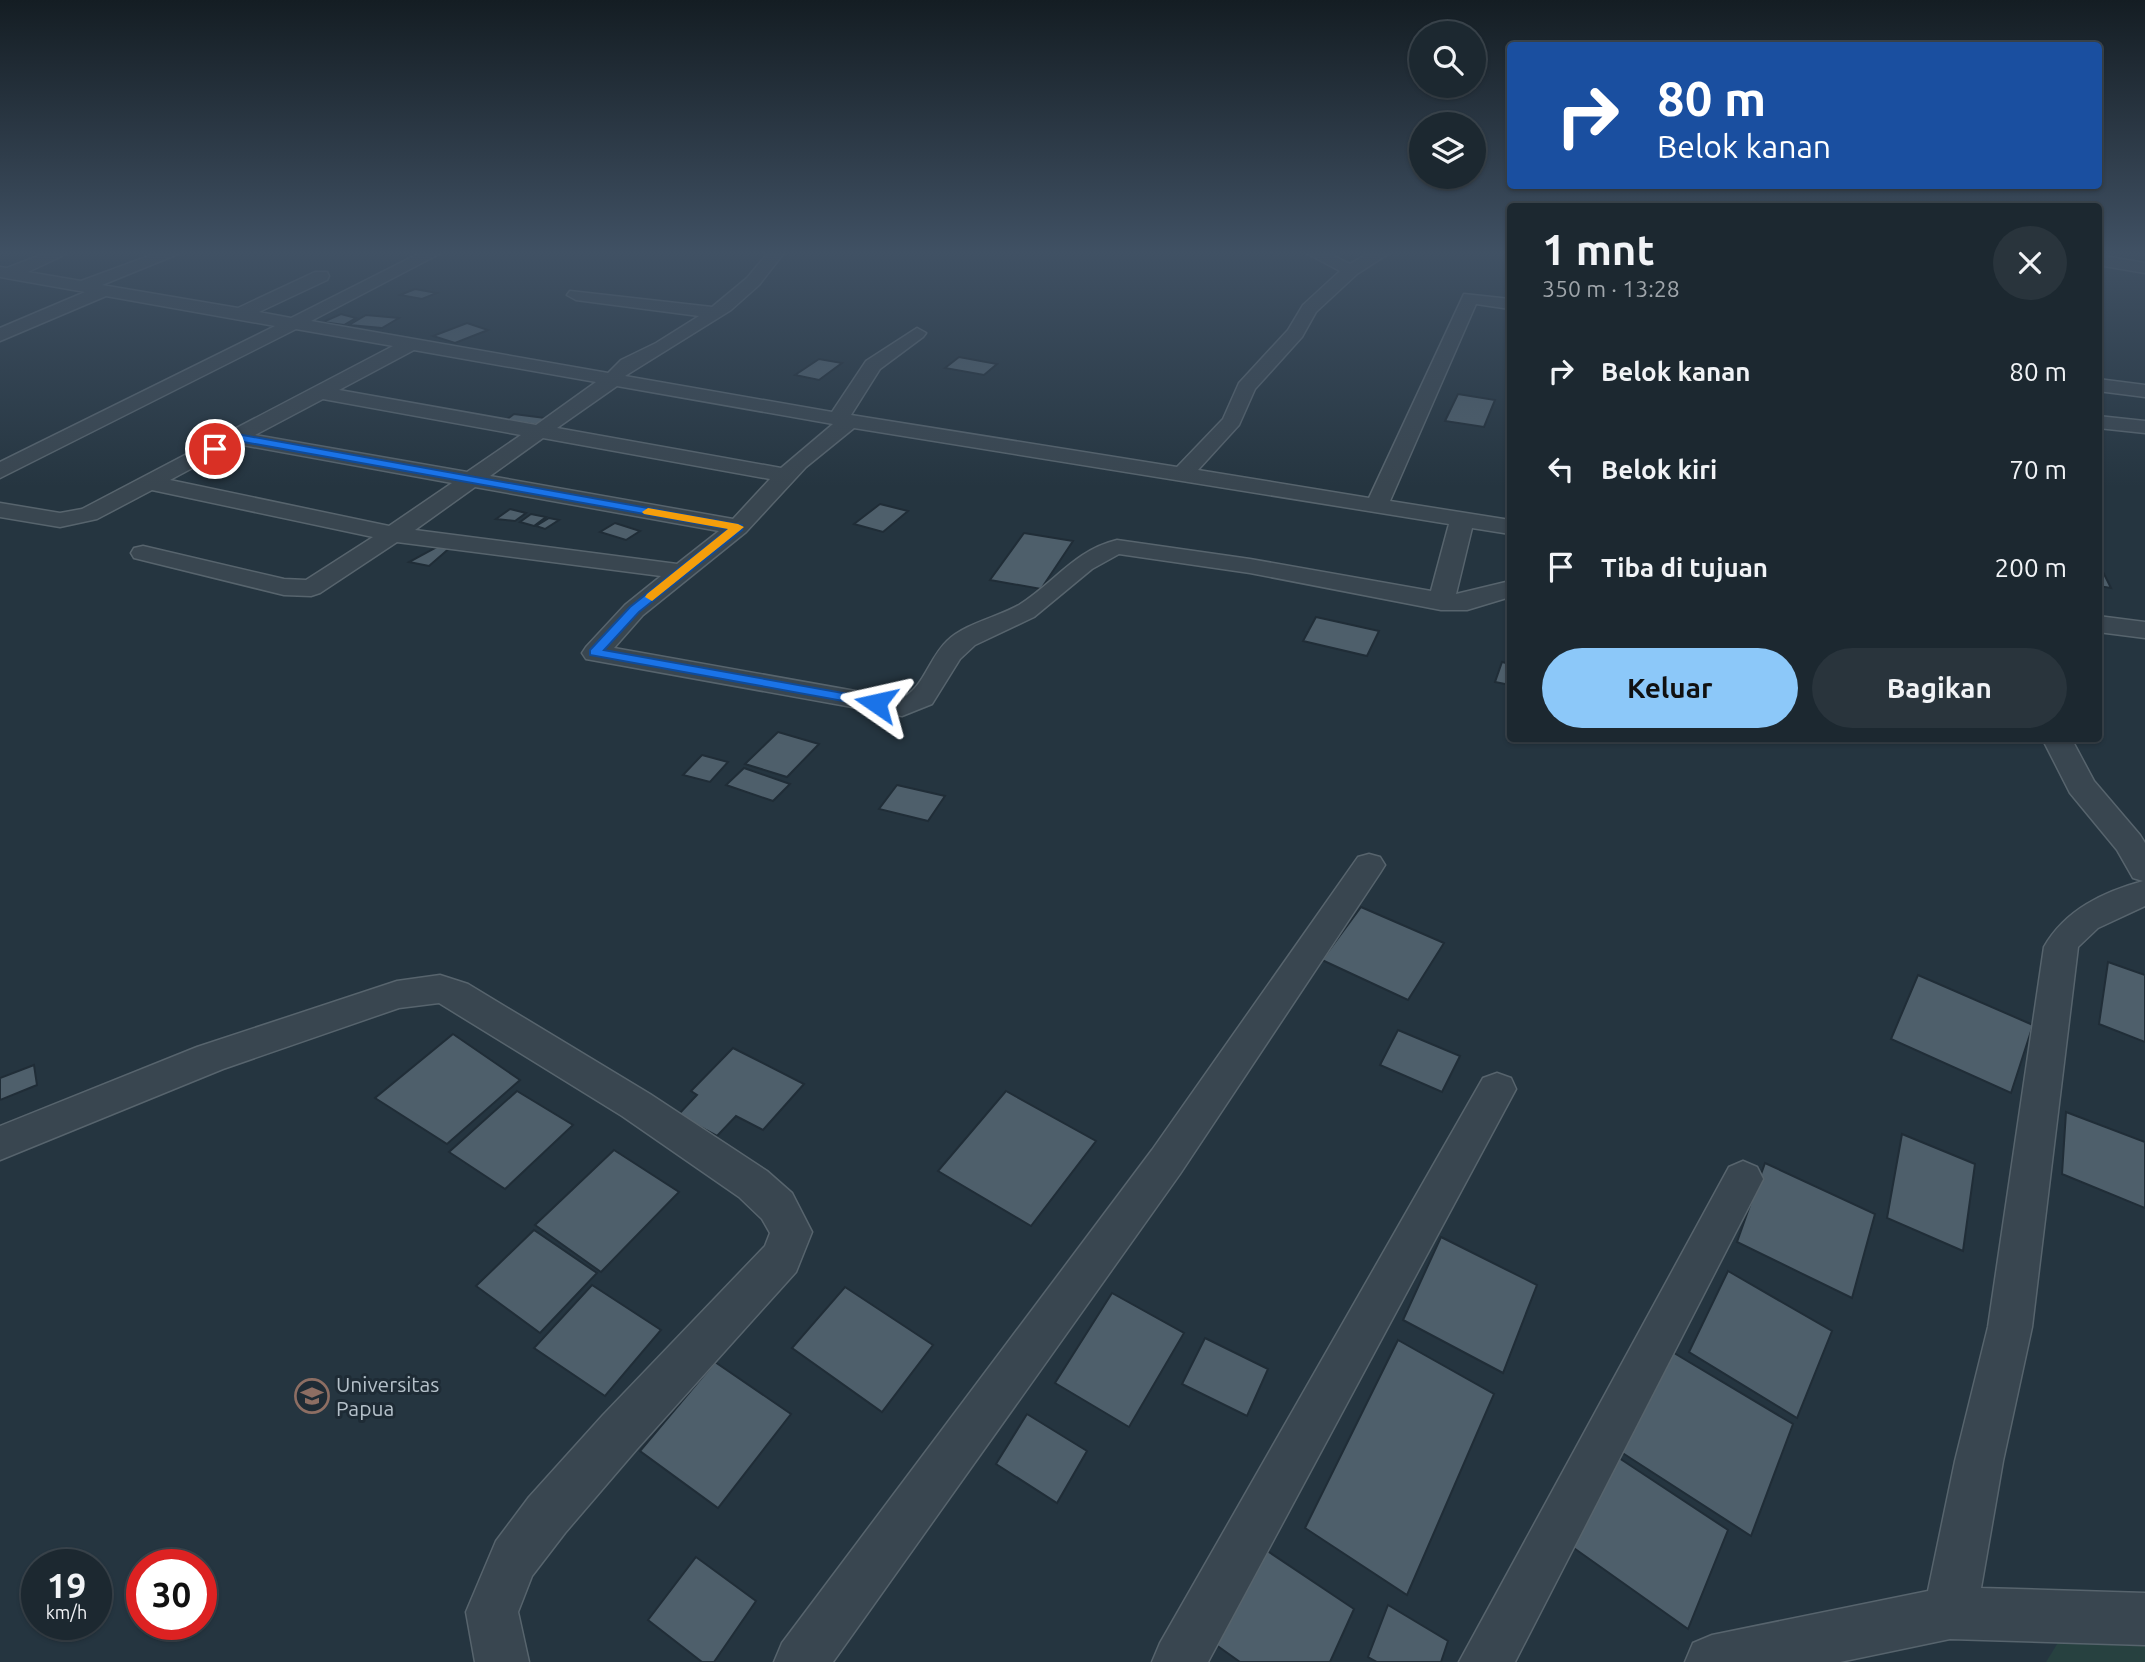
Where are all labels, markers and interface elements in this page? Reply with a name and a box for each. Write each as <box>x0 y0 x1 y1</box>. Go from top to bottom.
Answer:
map controls <box>1409 21 1486 189</box>
button: search <box>1409 21 1486 98</box>
icon: right <box>1542 70 1633 161</box>
text: 80 m <box>1657 70 1766 125</box>
button: layers <box>1409 112 1486 189</box>
text: Belok kanan <box>1657 128 1831 164</box>
text: 1 mnt <box>1542 226 1655 273</box>
button: close <box>1993 226 2067 300</box>
text: 350 m · 13:28 <box>1542 276 1680 301</box>
icon: right <box>1542 352 1580 390</box>
text: Belok kanan <box>1601 357 1751 386</box>
text: 80 m <box>2009 357 2067 386</box>
pin <box>185 419 245 479</box>
icon: arrive <box>196 430 234 468</box>
icon: left <box>1542 450 1580 488</box>
text: Belok kiri <box>1601 455 1717 484</box>
text: 70 m <box>2009 455 2067 484</box>
icon: arrive <box>1542 548 1580 586</box>
text: Tiba di tujuan <box>1601 553 1768 582</box>
text: 200 m <box>1995 553 2067 582</box>
button: Keluar <box>1542 648 1798 728</box>
button: Bagikan <box>1812 648 2067 728</box>
position arrow <box>839 666 913 740</box>
place label: Universitas Papua <box>336 1372 440 1420</box>
school or university icon: Universitas Papua <box>293 1377 331 1415</box>
speed limit sign: 30 <box>126 1549 217 1640</box>
text: 19 <box>47 1565 86 1605</box>
text: km/h <box>46 1602 87 1622</box>

